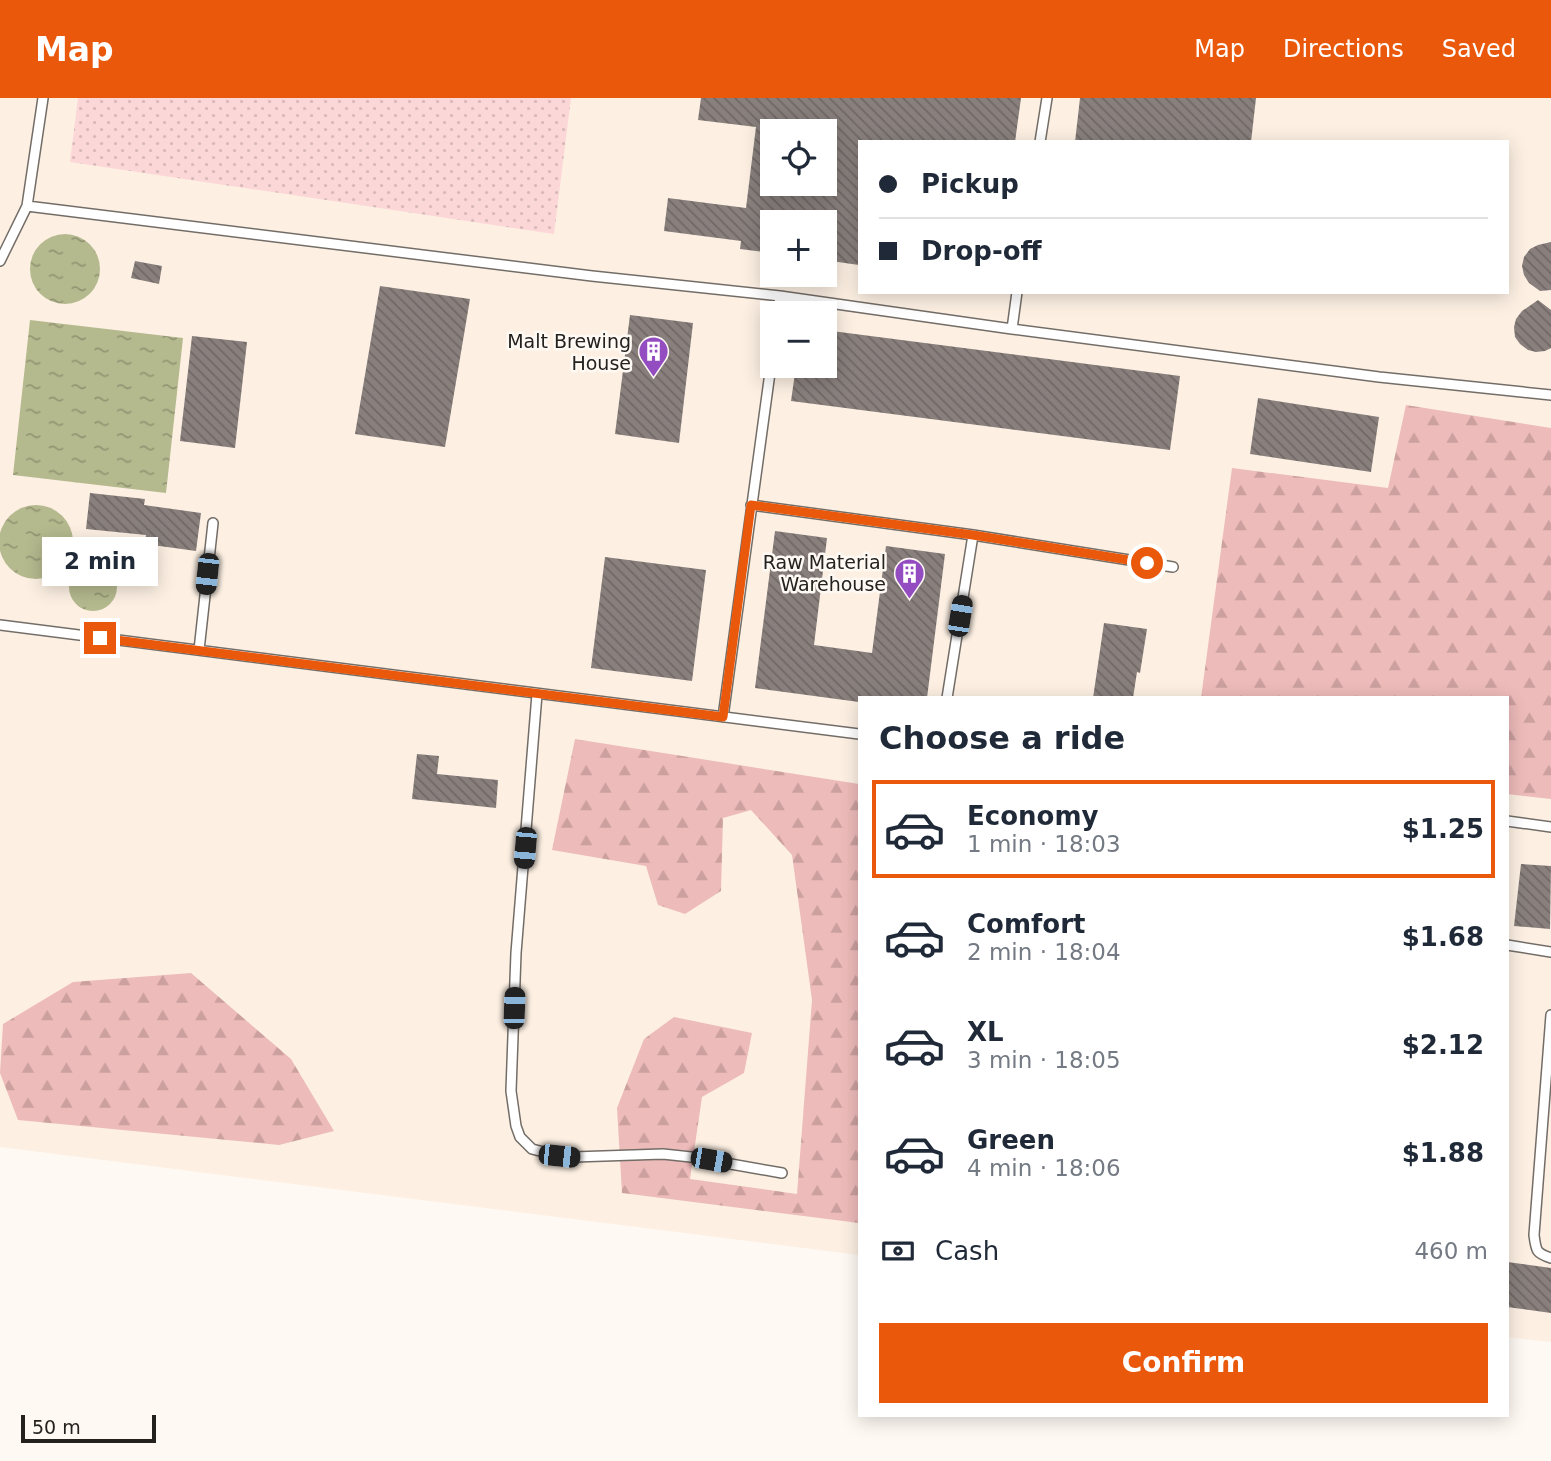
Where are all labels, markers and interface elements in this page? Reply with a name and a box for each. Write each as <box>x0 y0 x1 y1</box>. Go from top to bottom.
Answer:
text: Map <box>35 30 114 69</box>
text: Map <box>1194 35 1245 63</box>
text: Directions <box>1283 35 1404 63</box>
text: Saved <box>1442 35 1516 63</box>
map controls <box>760 119 837 378</box>
button: locate <box>760 119 837 196</box>
text: Pickup <box>921 169 1019 199</box>
button: + <box>760 210 837 287</box>
text: Drop-off <box>921 236 1042 266</box>
button: − <box>760 301 837 378</box>
place label: Malt Brewing House <box>507 330 631 374</box>
building icon: Malt Brewing House <box>637 335 671 379</box>
callout: 2 min <box>42 536 158 586</box>
route start <box>1131 547 1163 579</box>
text: 2 min <box>64 548 136 574</box>
place label: Raw Material Warehouse <box>763 551 886 595</box>
car <box>195 552 220 596</box>
building icon: Raw Material Warehouse <box>892 556 926 600</box>
car <box>947 594 974 638</box>
route end <box>84 622 116 654</box>
text: Choose a ride <box>879 719 1125 757</box>
icon: car <box>883 798 946 861</box>
text: Economy <box>967 801 1098 831</box>
text: $1.25 <box>1402 814 1484 844</box>
car <box>513 826 538 870</box>
text: 1 min · 18:03 <box>967 831 1121 857</box>
icon: car <box>883 906 946 969</box>
text: Comfort <box>967 909 1085 939</box>
text: $1.68 <box>1402 922 1484 952</box>
text: 2 min · 18:04 <box>967 939 1121 965</box>
car <box>503 987 526 1029</box>
icon: car <box>883 1014 946 1077</box>
text: XL <box>967 1017 1004 1047</box>
text: $2.12 <box>1402 1030 1484 1060</box>
text: 3 min · 18:05 <box>967 1047 1121 1073</box>
icon: car <box>883 1122 946 1185</box>
text: Green <box>967 1125 1055 1155</box>
text: $1.88 <box>1402 1138 1484 1168</box>
car <box>538 1143 581 1169</box>
car <box>689 1146 734 1174</box>
text: 4 min · 18:06 <box>967 1155 1121 1181</box>
icon: cash <box>879 1232 917 1270</box>
text: Cash <box>935 1236 999 1266</box>
text: 460 m <box>1414 1238 1488 1264</box>
button: Confirm <box>879 1323 1488 1403</box>
scale bar <box>21 1412 156 1444</box>
text: 50 m <box>32 1416 81 1438</box>

